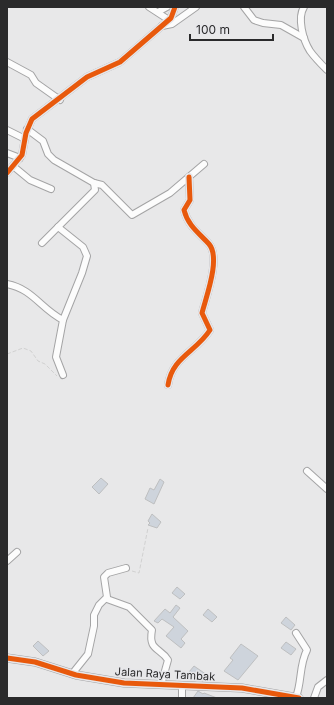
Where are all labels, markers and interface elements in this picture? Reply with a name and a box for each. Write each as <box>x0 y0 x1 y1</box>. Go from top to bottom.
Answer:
scale bar <box>190 16 273 42</box>
text: 100 m <box>196 22 230 37</box>
street label: Jalan Raya Tambak <box>114 664 216 684</box>

